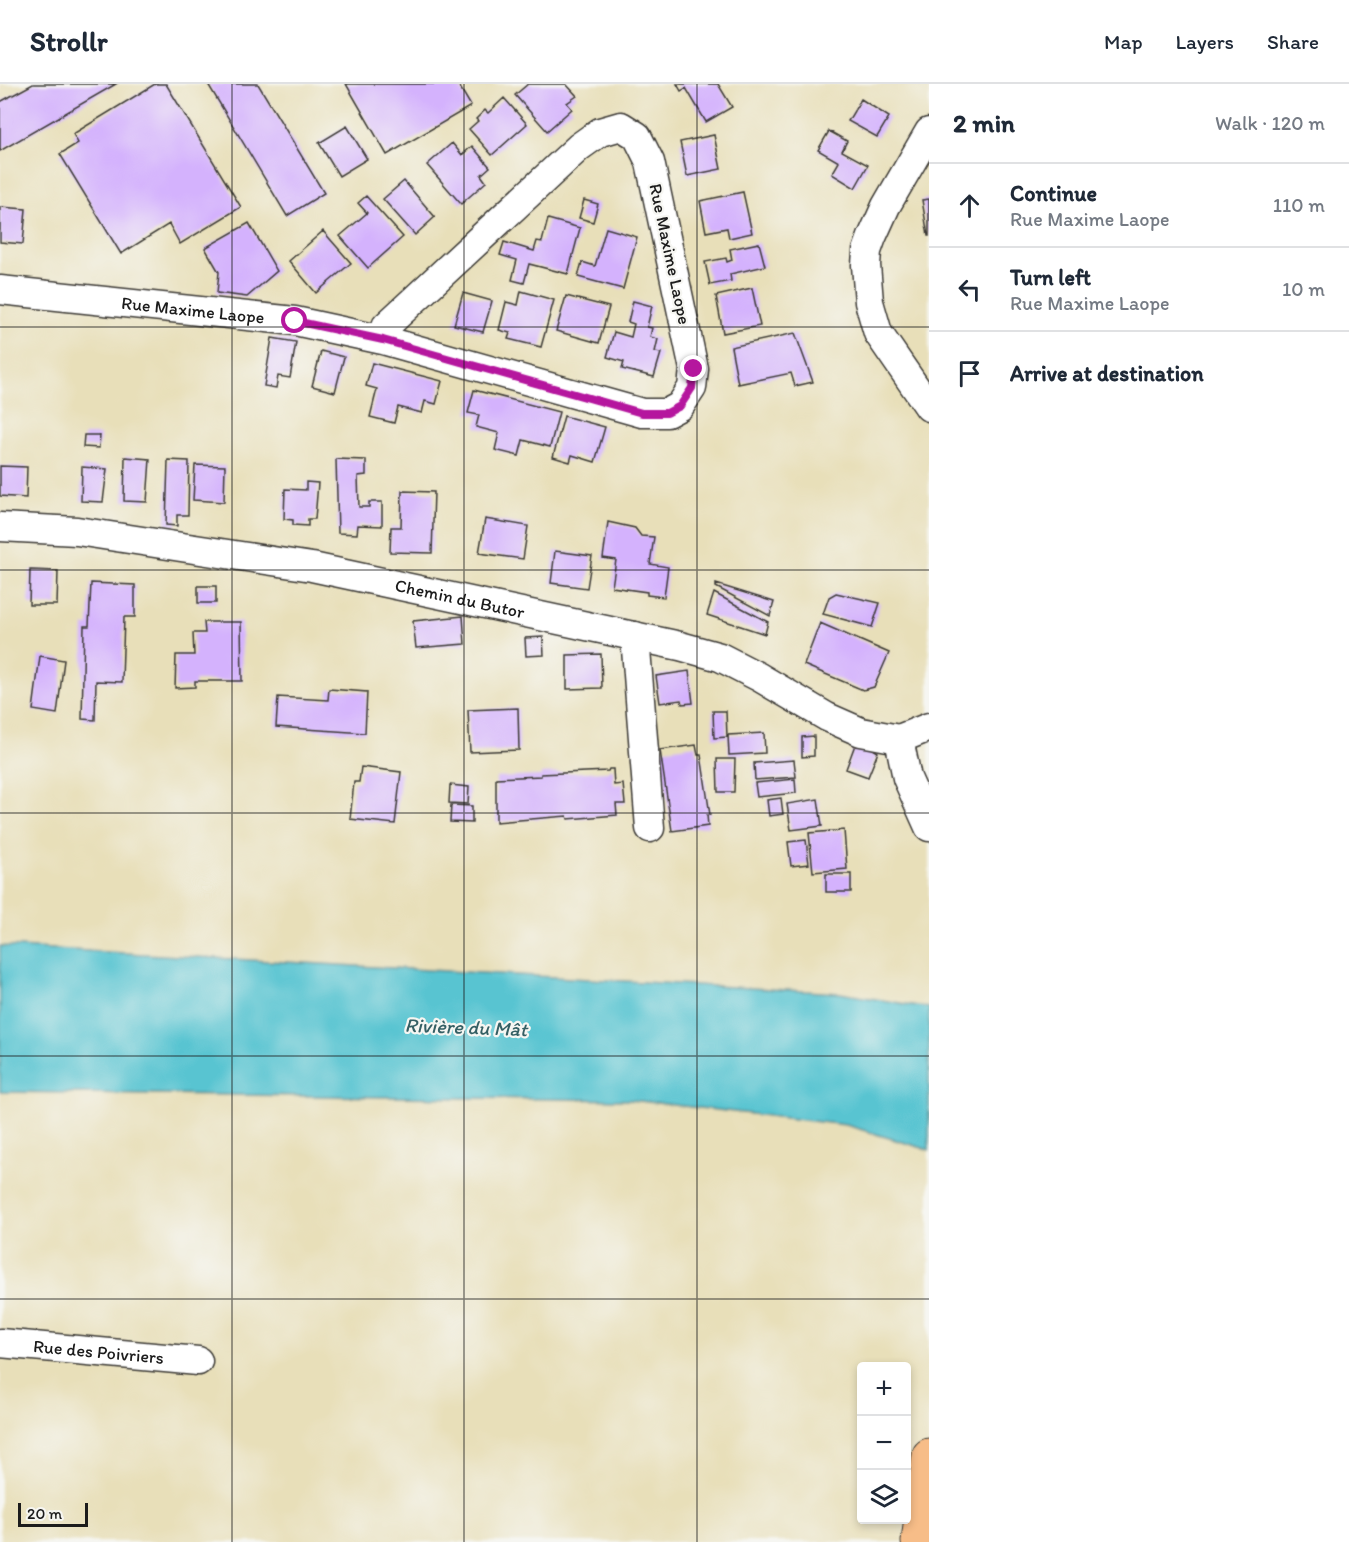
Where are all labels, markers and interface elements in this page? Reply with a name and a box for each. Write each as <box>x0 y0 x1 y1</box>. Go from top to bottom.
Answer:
text: Strollr <box>30 24 108 58</box>
text: Map <box>1104 29 1143 54</box>
text: Layers <box>1176 29 1234 54</box>
text: Share <box>1267 29 1319 54</box>
text: 2 min <box>953 107 1015 139</box>
text: Walk · 120 m <box>1215 111 1325 135</box>
text: Continue <box>1010 180 1097 207</box>
street label: Rue Maxime Laope <box>644 181 696 327</box>
icon: ahead <box>953 189 986 222</box>
text: 110 m <box>1273 193 1325 217</box>
text: Rue Maxime Laope <box>1010 207 1170 231</box>
text: Turn left <box>1010 264 1091 291</box>
icon: left <box>953 273 986 306</box>
text: 10 m <box>1282 277 1325 301</box>
text: Rue Maxime Laope <box>1010 291 1170 315</box>
street label: Rue Maxime Laope <box>120 292 266 329</box>
route start <box>281 307 307 333</box>
route end <box>680 355 706 381</box>
icon: arrive <box>953 357 986 390</box>
text: Arrive at destination <box>1010 360 1204 387</box>
street label: Chemin du Butor <box>393 574 527 624</box>
water label: Rivière du Mât <box>404 1013 529 1041</box>
street label: Rue des Poivriers <box>32 1335 165 1369</box>
map controls <box>857 1362 911 1524</box>
button: + <box>857 1362 911 1416</box>
button: − <box>857 1416 911 1470</box>
button: layers <box>857 1470 911 1524</box>
scale bar <box>18 1500 88 1528</box>
text: 20 m <box>27 1504 62 1523</box>

